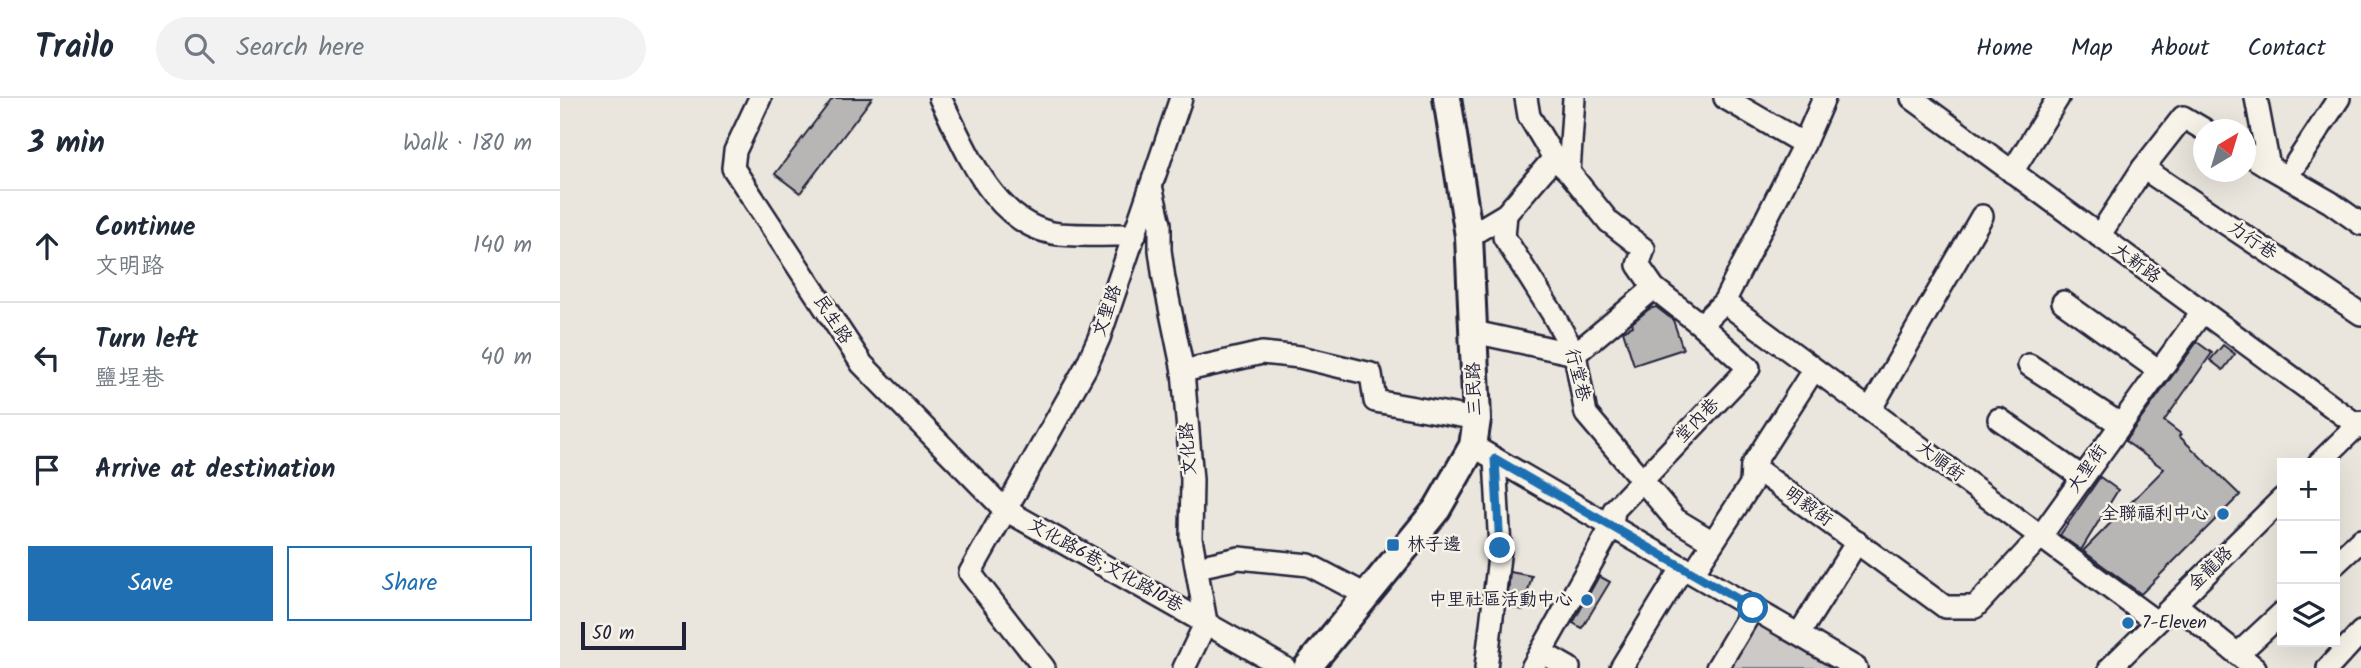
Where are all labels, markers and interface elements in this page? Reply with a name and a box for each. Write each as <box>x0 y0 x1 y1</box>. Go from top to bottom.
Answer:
search box <box>156 17 646 80</box>
text: Trailo <box>35 22 114 75</box>
text: Search here <box>236 27 364 69</box>
icon: search <box>180 29 218 67</box>
text: Home <box>1976 29 2033 68</box>
text: Map <box>2071 29 2113 68</box>
text: About <box>2151 29 2209 68</box>
text: Contact <box>2247 29 2326 68</box>
north arrow <box>2193 119 2256 182</box>
text: 3 min <box>28 120 105 168</box>
text: Walk · 180 m <box>403 126 532 162</box>
text: Continue <box>95 207 196 249</box>
street label: 力行巷 <box>2222 214 2282 268</box>
icon: ahead <box>28 227 66 265</box>
text: 140 m <box>473 228 532 264</box>
street label: 大新路 <box>2106 236 2166 292</box>
text: 文明路 <box>95 249 164 285</box>
street label: 文聖路 <box>1085 281 1131 341</box>
street label: 民生路 <box>805 289 859 351</box>
text: Turn left <box>95 319 198 361</box>
icon: left <box>28 339 66 377</box>
text: 40 m <box>480 340 532 376</box>
street label: 行堂巷 <box>1556 345 1598 405</box>
text: 鹽埕巷 <box>95 361 164 397</box>
street label: 三民路 <box>1460 362 1490 416</box>
street label: 堂內巷 <box>1669 392 1727 450</box>
street label: 文化路 <box>1173 421 1205 477</box>
street label: 大順街 <box>1910 434 1970 490</box>
street label: 大聖街 <box>2061 439 2115 499</box>
text: Arrive at destination <box>95 449 335 491</box>
icon: arrive <box>28 451 66 489</box>
map controls <box>2277 458 2340 647</box>
button: + <box>2277 458 2340 521</box>
street label: 明毅街 <box>1778 479 1838 535</box>
place label: 全聯福利中心 <box>2101 500 2209 529</box>
marker: 全聯福利中心 <box>2215 506 2231 522</box>
street label: 文化路6巷;文化路10巷 <box>1022 511 1188 621</box>
button: − <box>2277 521 2340 584</box>
place label: 林子邊 <box>1407 531 1461 560</box>
route end <box>1484 532 1515 563</box>
marker: 林子邊 <box>1385 537 1401 553</box>
street label: 金龍路 <box>2182 540 2240 598</box>
button: Save <box>28 546 273 621</box>
button: Share <box>287 546 532 621</box>
button: layers <box>2277 584 2340 647</box>
place label: 中里社區活動中心 <box>1429 586 1573 615</box>
marker: 中里社區活動中心 <box>1579 592 1595 608</box>
route start <box>1737 592 1768 623</box>
place label: 7-Eleven <box>2142 609 2207 638</box>
marker: 7-Eleven <box>2120 615 2136 631</box>
scale bar <box>581 619 686 651</box>
text: 50 m <box>592 619 634 649</box>

